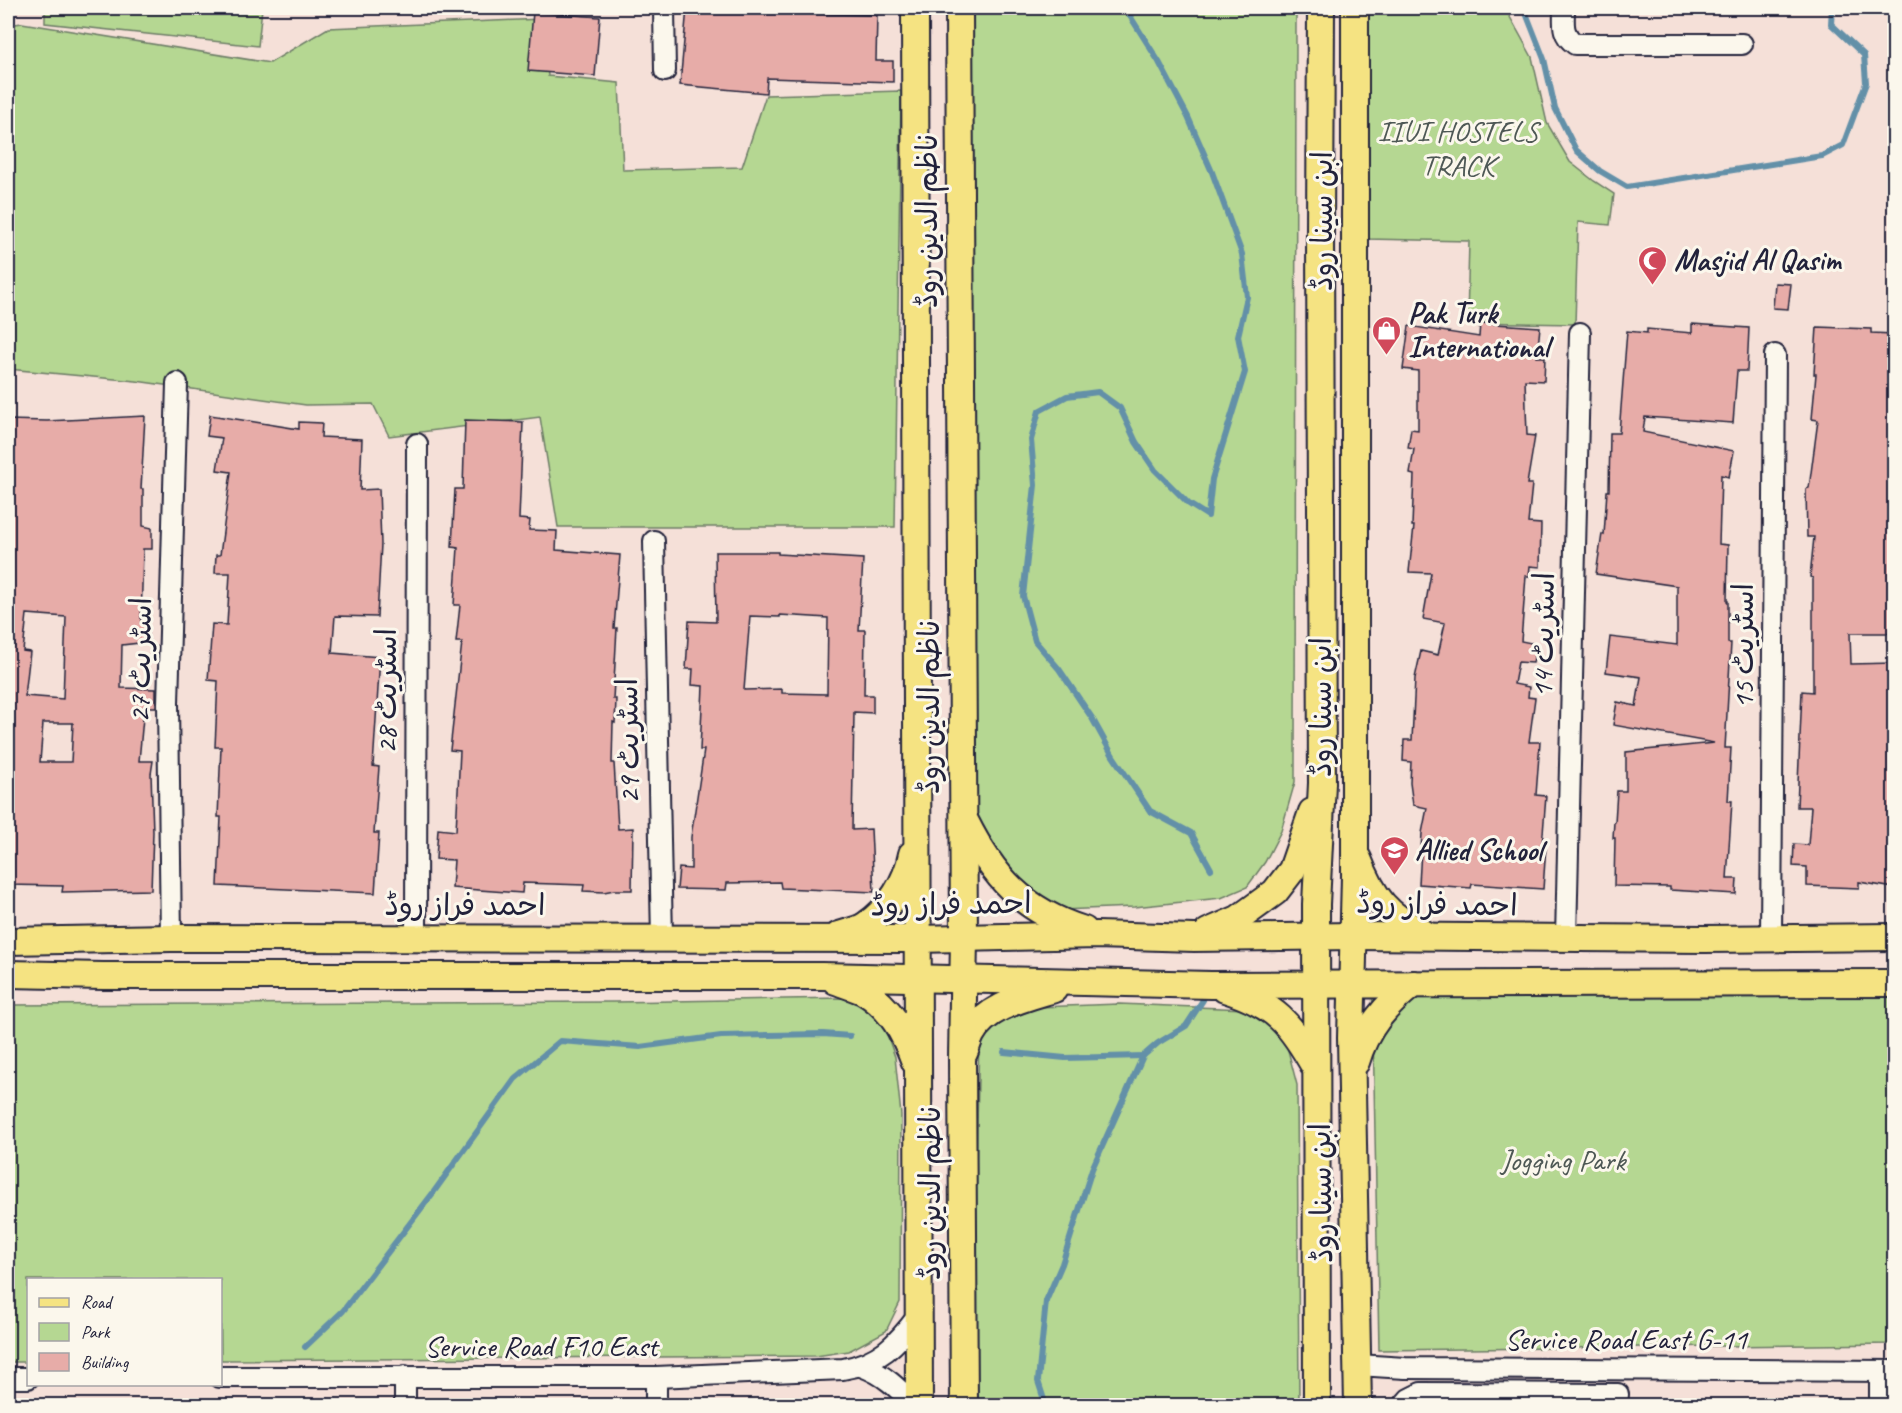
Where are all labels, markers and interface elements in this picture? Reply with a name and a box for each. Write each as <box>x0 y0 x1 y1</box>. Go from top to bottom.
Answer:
park label: IIUI HOSTELS TRACK <box>1378 112 1542 184</box>
street label: ناظم الدین روڈ <box>908 134 949 308</box>
street label: ابن سینا روڈ <box>1303 151 1341 291</box>
place label: Masjid Al Qasim <box>1674 241 1843 279</box>
mosque icon: Masjid Al Qasim <box>1637 244 1669 286</box>
place label: Pak Turk International <box>1408 294 1554 366</box>
shop icon: Pak Turk International <box>1371 314 1403 356</box>
street label: اسٹریٹ 14 <box>1523 572 1563 698</box>
street label: اسٹریٹ 15 <box>1724 583 1762 709</box>
street label: اسٹریٹ 27 <box>120 597 160 723</box>
street label: ناظم الدین روڈ <box>910 620 951 794</box>
street label: اسٹریٹ 28 <box>367 628 405 754</box>
street label: ابن سینا روڈ <box>1302 637 1340 777</box>
street label: اسٹریٹ 29 <box>608 678 648 804</box>
place label: Allied School <box>1415 831 1548 869</box>
school or university icon: Allied School <box>1378 834 1410 876</box>
street label: احمد فراز روڈ <box>870 884 1032 924</box>
street label: احمد فراز روڈ <box>1356 884 1518 924</box>
street label: احمد فراز روڈ <box>385 886 545 924</box>
street label: ناظم الدین روڈ <box>911 1106 952 1280</box>
street label: ابن سینا روڈ <box>1301 1123 1341 1263</box>
park label: Jogging Park <box>1499 1141 1627 1179</box>
legend <box>27 1278 222 1386</box>
text: Road <box>81 1291 114 1313</box>
street label: Service Road East G-11 <box>1505 1320 1749 1358</box>
text: Park <box>81 1321 111 1343</box>
street label: Service Road F10 East <box>424 1327 661 1365</box>
text: Building <box>81 1351 130 1373</box>

